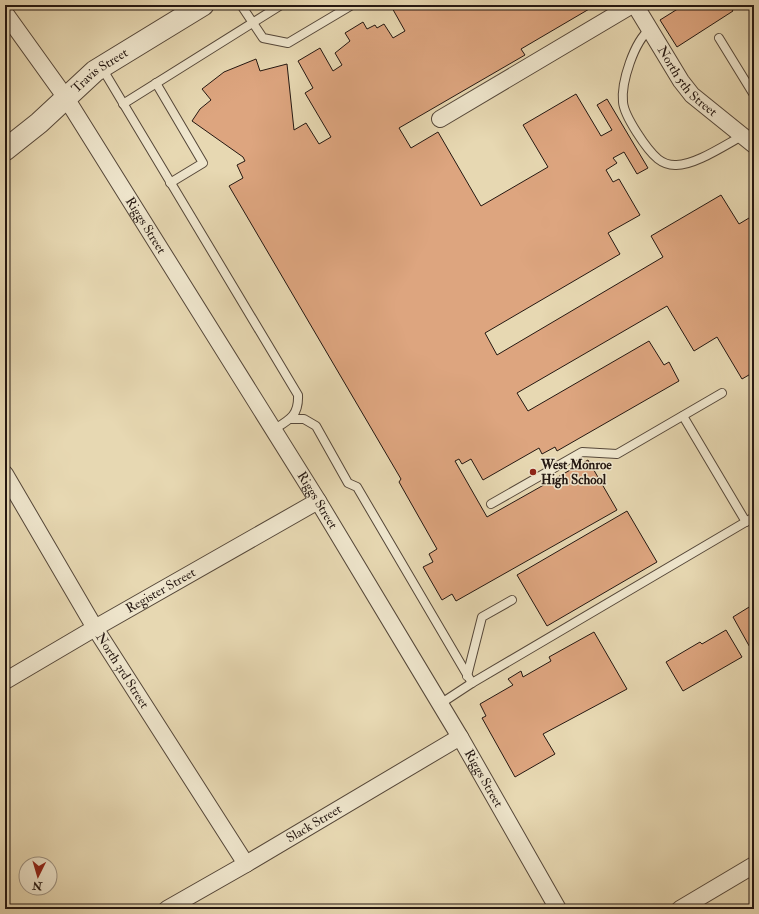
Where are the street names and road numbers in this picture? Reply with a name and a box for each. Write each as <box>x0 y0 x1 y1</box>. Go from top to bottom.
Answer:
street label: North 5th Street <box>654 43 720 120</box>
street label: Travis Street <box>68 45 131 96</box>
street label: Riggs Street <box>122 194 170 257</box>
street label: Riggs Street <box>294 469 341 532</box>
street label: Register Street <box>123 564 198 617</box>
street label: North 3rd Street <box>92 630 152 711</box>
street label: Riggs Street <box>461 747 506 810</box>
street label: Slack Street <box>283 801 345 846</box>

